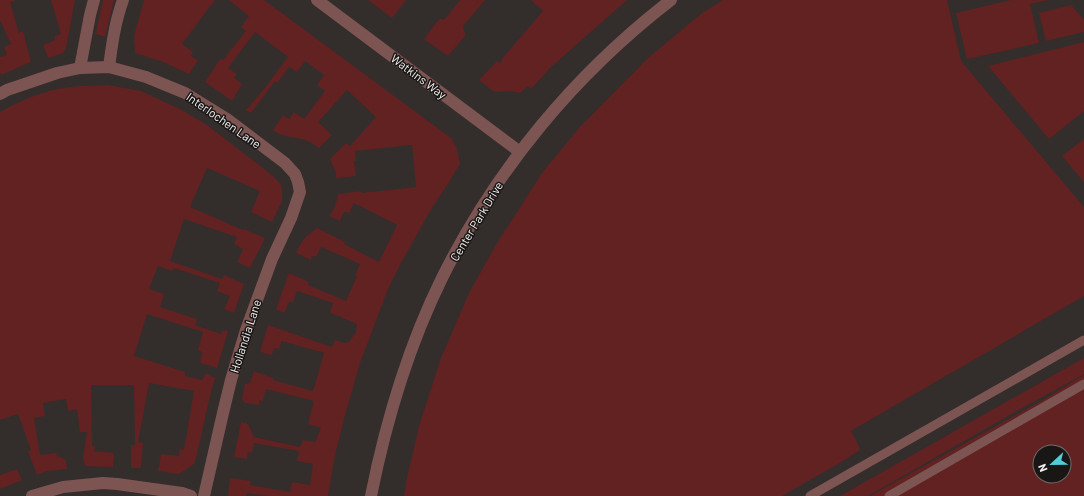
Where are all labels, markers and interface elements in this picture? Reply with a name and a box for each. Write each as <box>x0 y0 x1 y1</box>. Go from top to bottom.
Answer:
street label: Watkins Way <box>389 51 450 102</box>
street label: Interlochen Lane <box>184 89 264 151</box>
street label: Center Park Drive <box>447 179 505 263</box>
street label: Hollandia Lane <box>227 298 263 374</box>
north arrow <box>1032 444 1072 484</box>
text: N <box>1035 462 1050 474</box>

